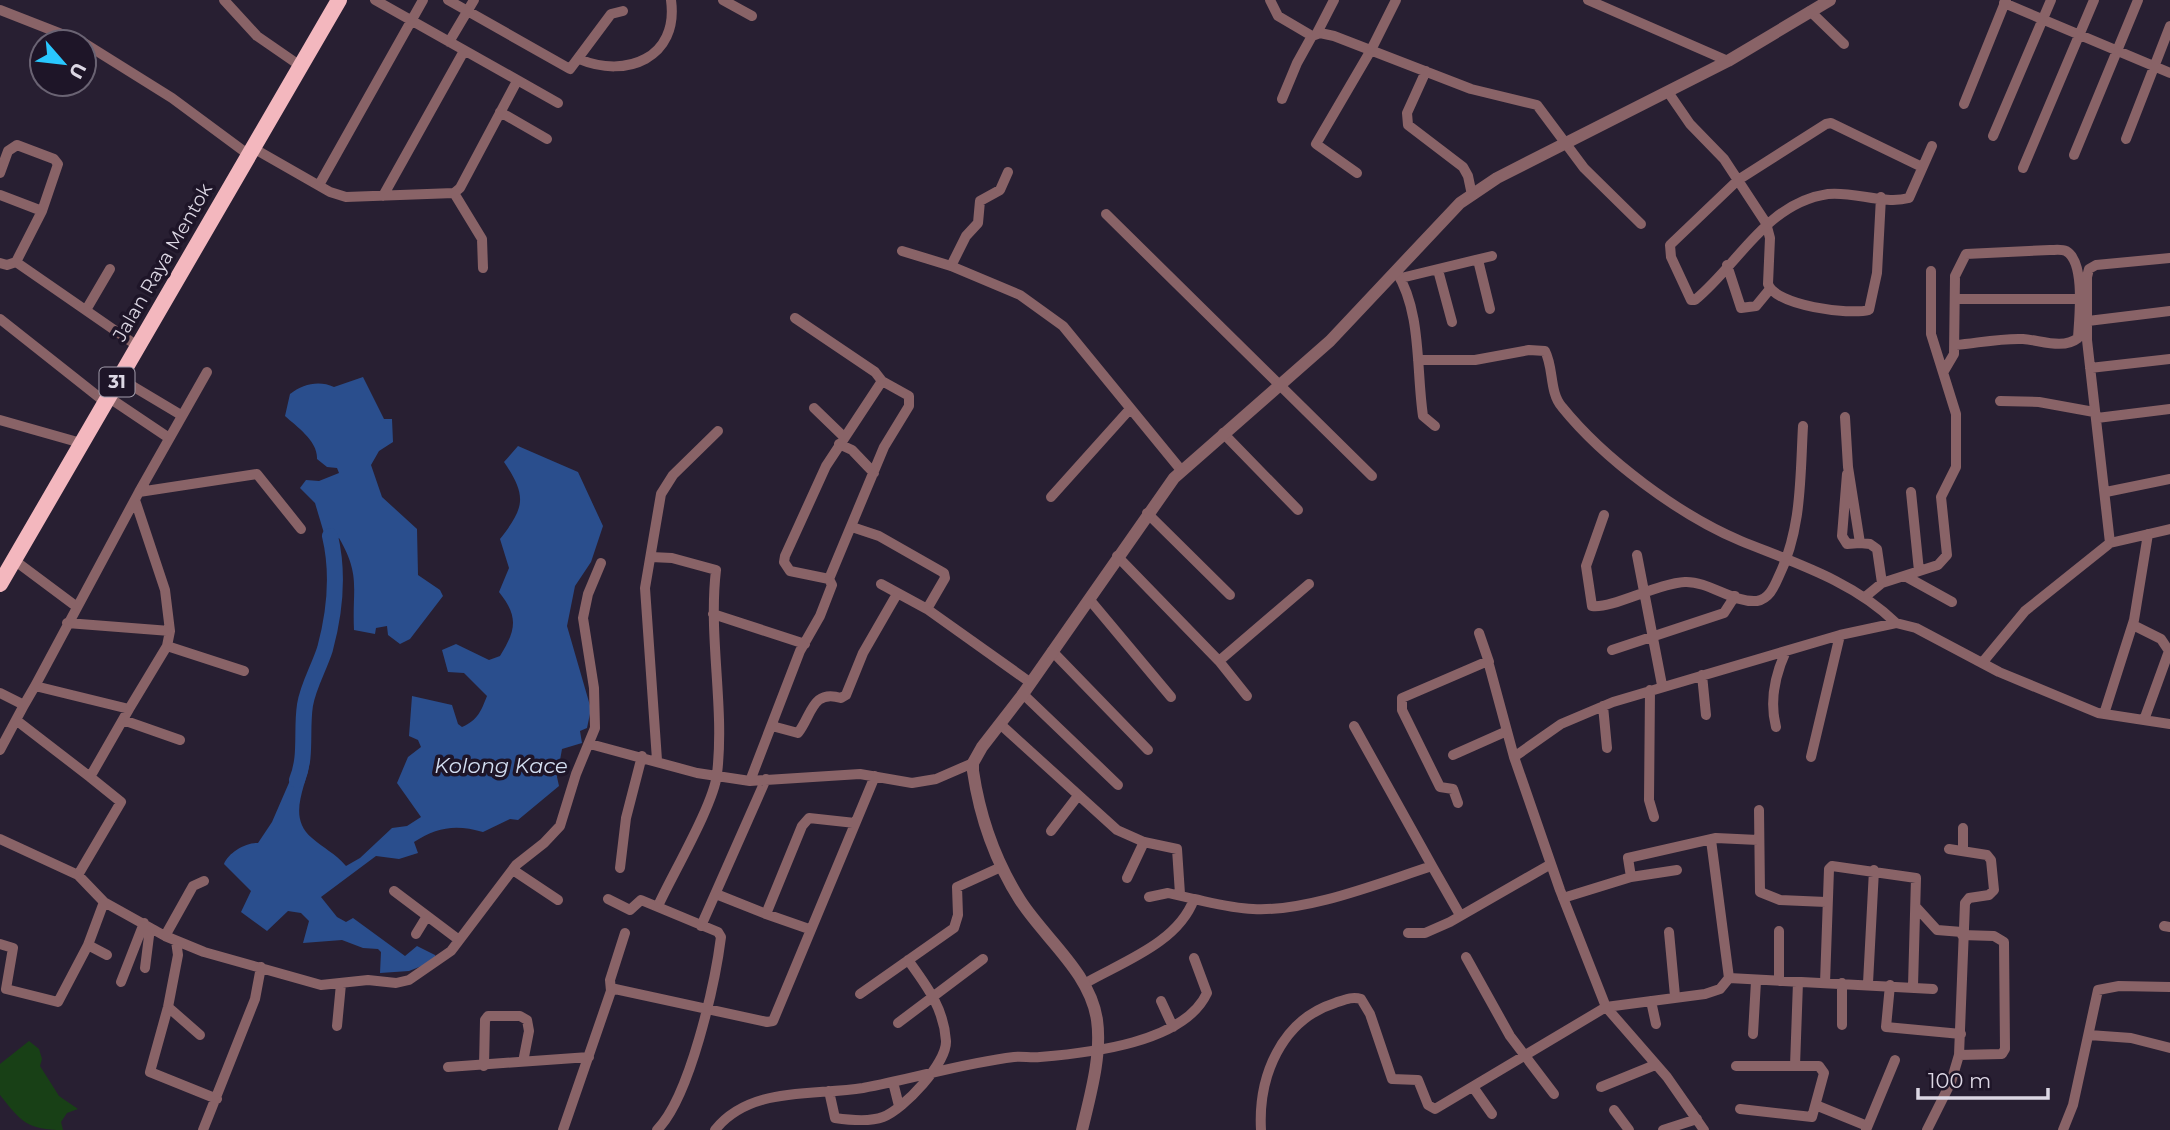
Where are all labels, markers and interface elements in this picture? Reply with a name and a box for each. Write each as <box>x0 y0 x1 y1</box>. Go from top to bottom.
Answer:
north arrow <box>28 28 98 98</box>
text: U <box>64 59 91 83</box>
street label: Jalan Raya Mentok <box>107 179 217 346</box>
road number: 31 <box>100 368 134 396</box>
water label: Kolong Kace <box>434 753 568 778</box>
scale bar <box>1918 1056 2048 1100</box>
text: 100 m <box>1928 1068 1991 1093</box>

